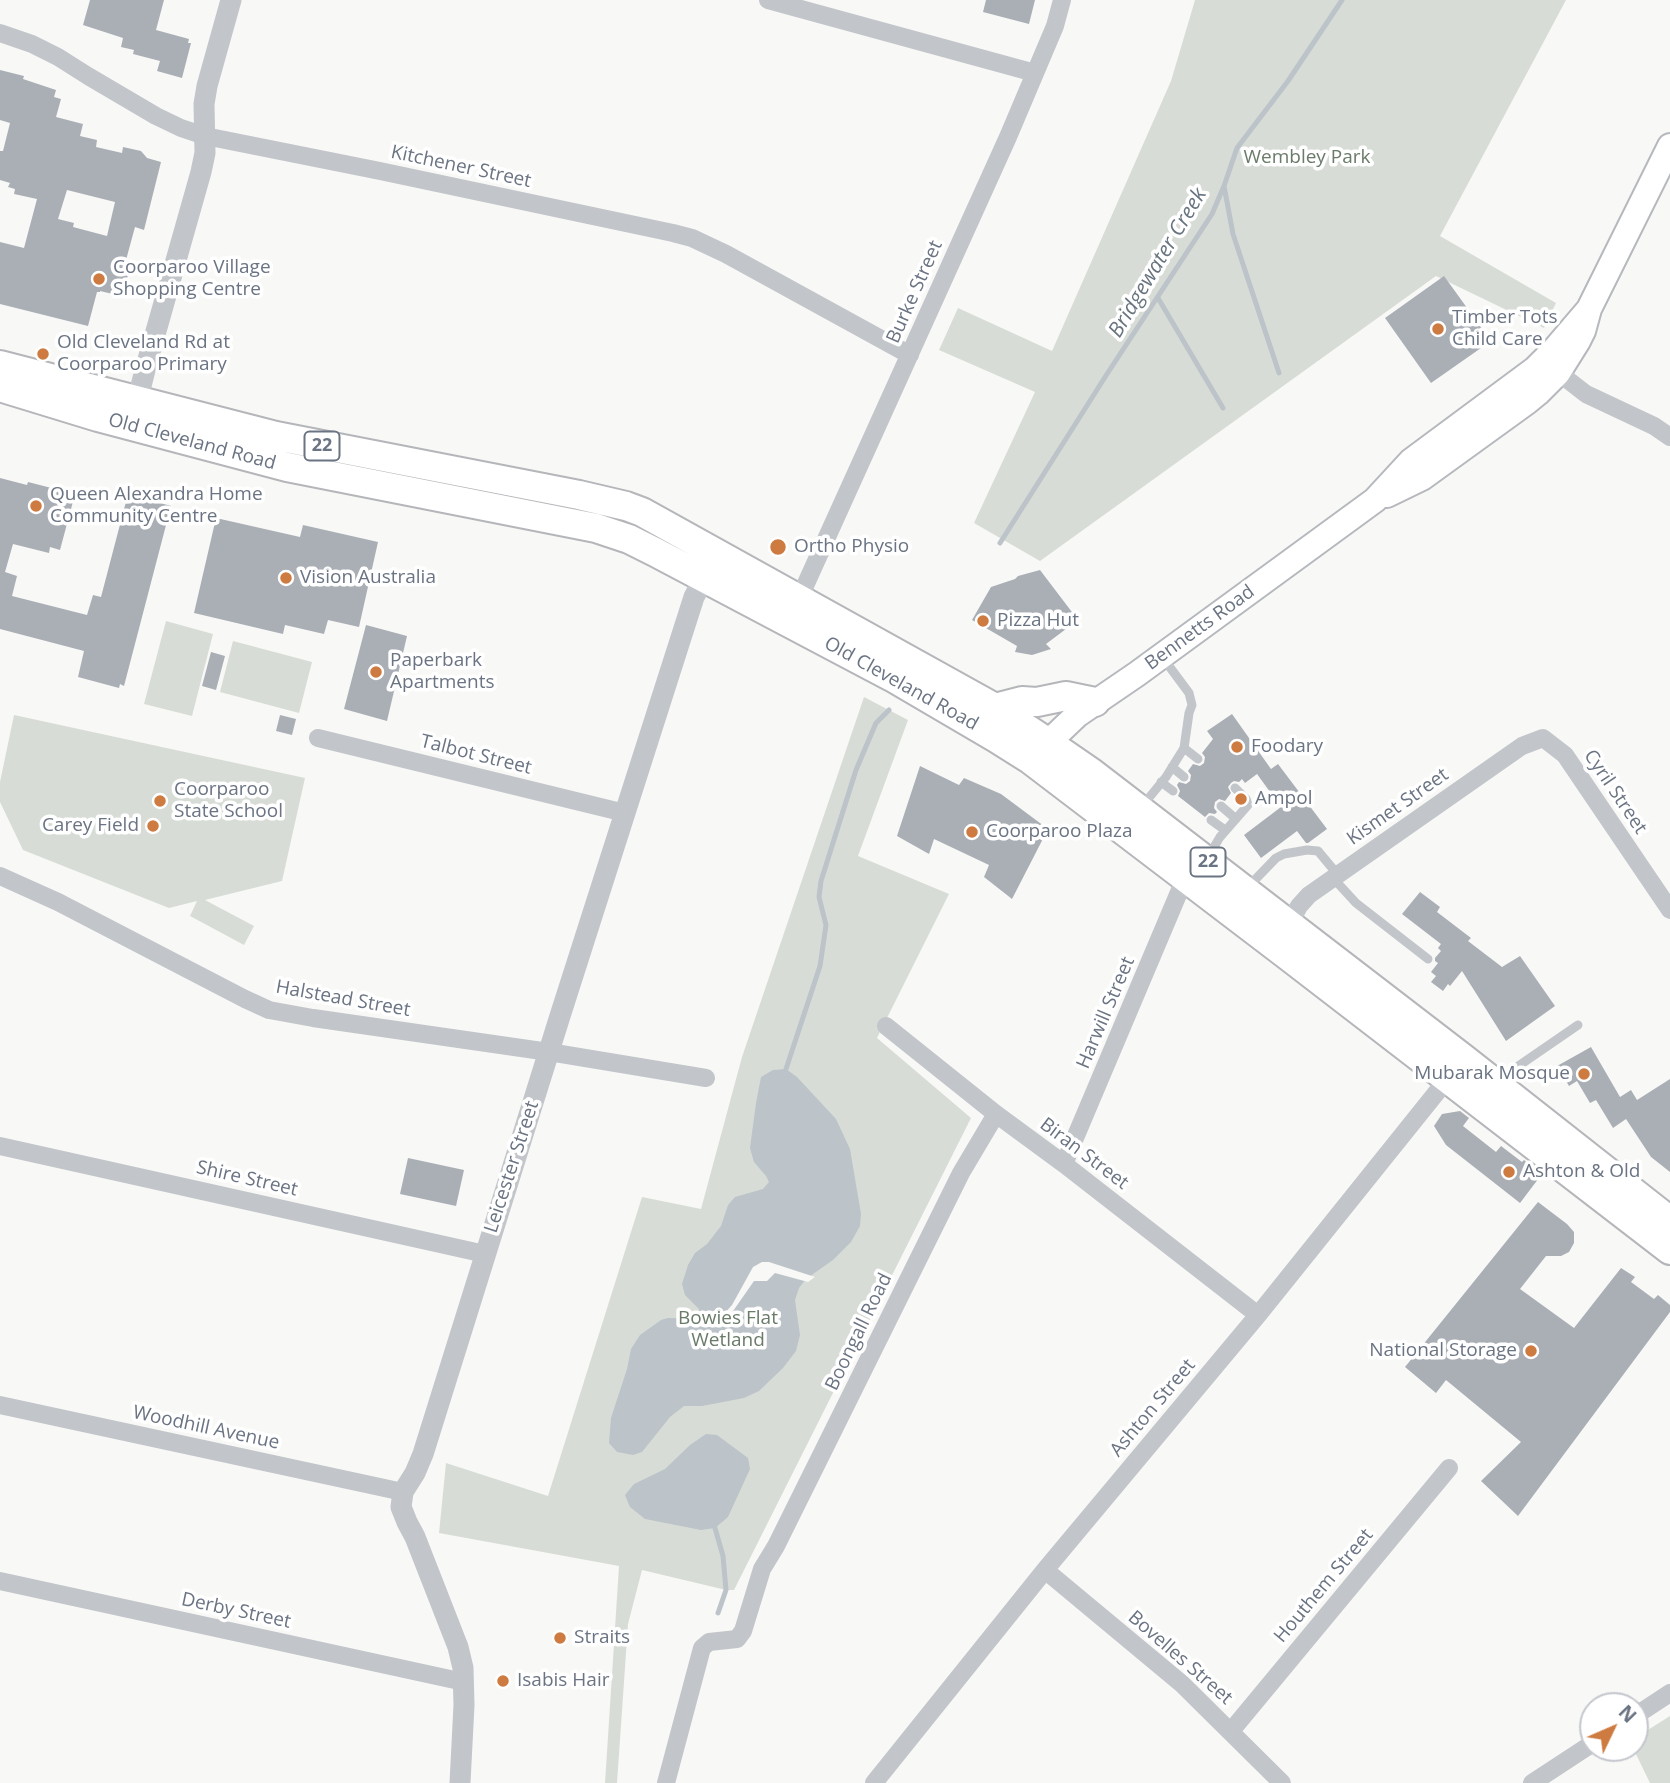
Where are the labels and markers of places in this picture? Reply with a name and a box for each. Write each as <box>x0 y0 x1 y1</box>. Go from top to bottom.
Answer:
place label: Coorparoo Village Shopping Centre <box>113 257 271 301</box>
marker: Coorparoo Village Shopping Centre <box>91 271 107 287</box>
place label: Timber Tots Child Care <box>1452 307 1558 351</box>
marker: Timber Tots Child Care <box>1430 321 1446 337</box>
place label: Old Cleveland Rd at Coorparoo Primary <box>57 332 230 376</box>
marker: Old Cleveland Rd at Coorparoo Primary <box>35 346 51 362</box>
place label: Queen Alexandra Home Community Centre <box>50 484 263 528</box>
marker: Queen Alexandra Home Community Centre <box>28 498 44 514</box>
place label: Ortho Physio <box>794 536 909 558</box>
marker: Ortho Physio <box>768 537 788 557</box>
place label: Vision Australia <box>300 567 436 589</box>
marker: Vision Australia <box>278 570 294 586</box>
place label: Pizza Hut <box>997 610 1079 632</box>
marker: Pizza Hut <box>975 613 991 629</box>
place label: Paperbark Apartments <box>390 650 494 694</box>
marker: Paperbark Apartments <box>368 664 384 680</box>
place label: Foodary <box>1251 736 1323 758</box>
marker: Foodary <box>1229 739 1245 755</box>
place label: Coorparoo State School <box>174 779 283 823</box>
place label: Ampol <box>1255 788 1312 810</box>
marker: Ampol <box>1233 791 1249 807</box>
marker: Coorparoo State School <box>152 793 168 809</box>
place label: Carey Field <box>42 815 139 837</box>
marker: Carey Field <box>145 818 161 834</box>
place label: Coorparoo Plaza <box>986 821 1133 843</box>
marker: Coorparoo Plaza <box>964 824 980 840</box>
place label: Mubarak Mosque <box>1414 1063 1570 1085</box>
marker: Mubarak Mosque <box>1576 1066 1592 1082</box>
place label: Ashton & Old <box>1523 1161 1640 1183</box>
marker: Ashton & Old <box>1501 1164 1517 1180</box>
place label: National Storage <box>1369 1340 1517 1362</box>
marker: National Storage <box>1523 1343 1539 1359</box>
place label: Straits <box>574 1627 630 1649</box>
marker: Straits <box>552 1630 568 1646</box>
place label: Isabis Hair <box>517 1670 609 1692</box>
marker: Isabis Hair <box>495 1673 511 1689</box>

